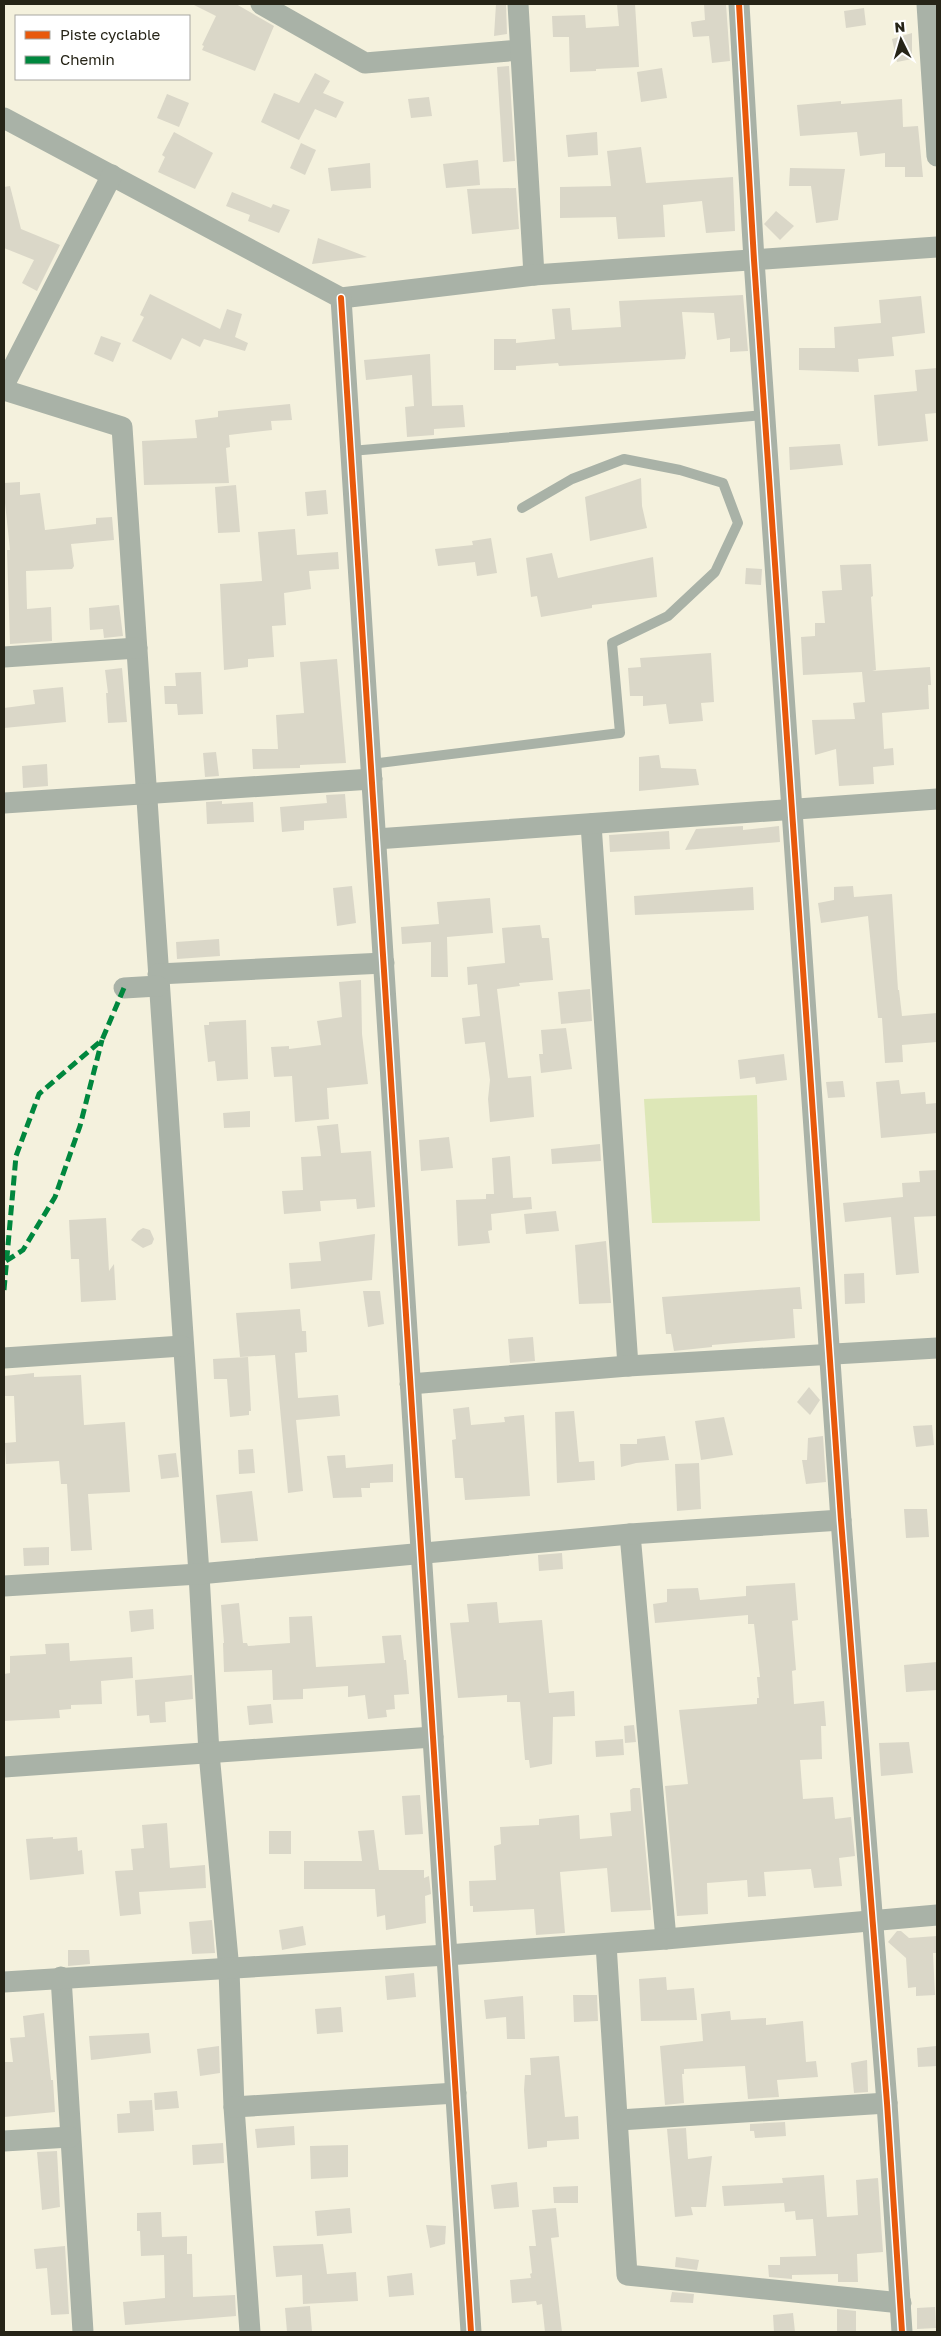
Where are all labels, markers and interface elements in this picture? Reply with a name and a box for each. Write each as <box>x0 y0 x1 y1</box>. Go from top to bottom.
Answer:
legend <box>15 15 190 80</box>
north arrow <box>876 15 926 65</box>
text: N <box>894 18 906 35</box>
text: Piste cyclable <box>60 25 161 43</box>
text: Chemin <box>60 50 115 68</box>

